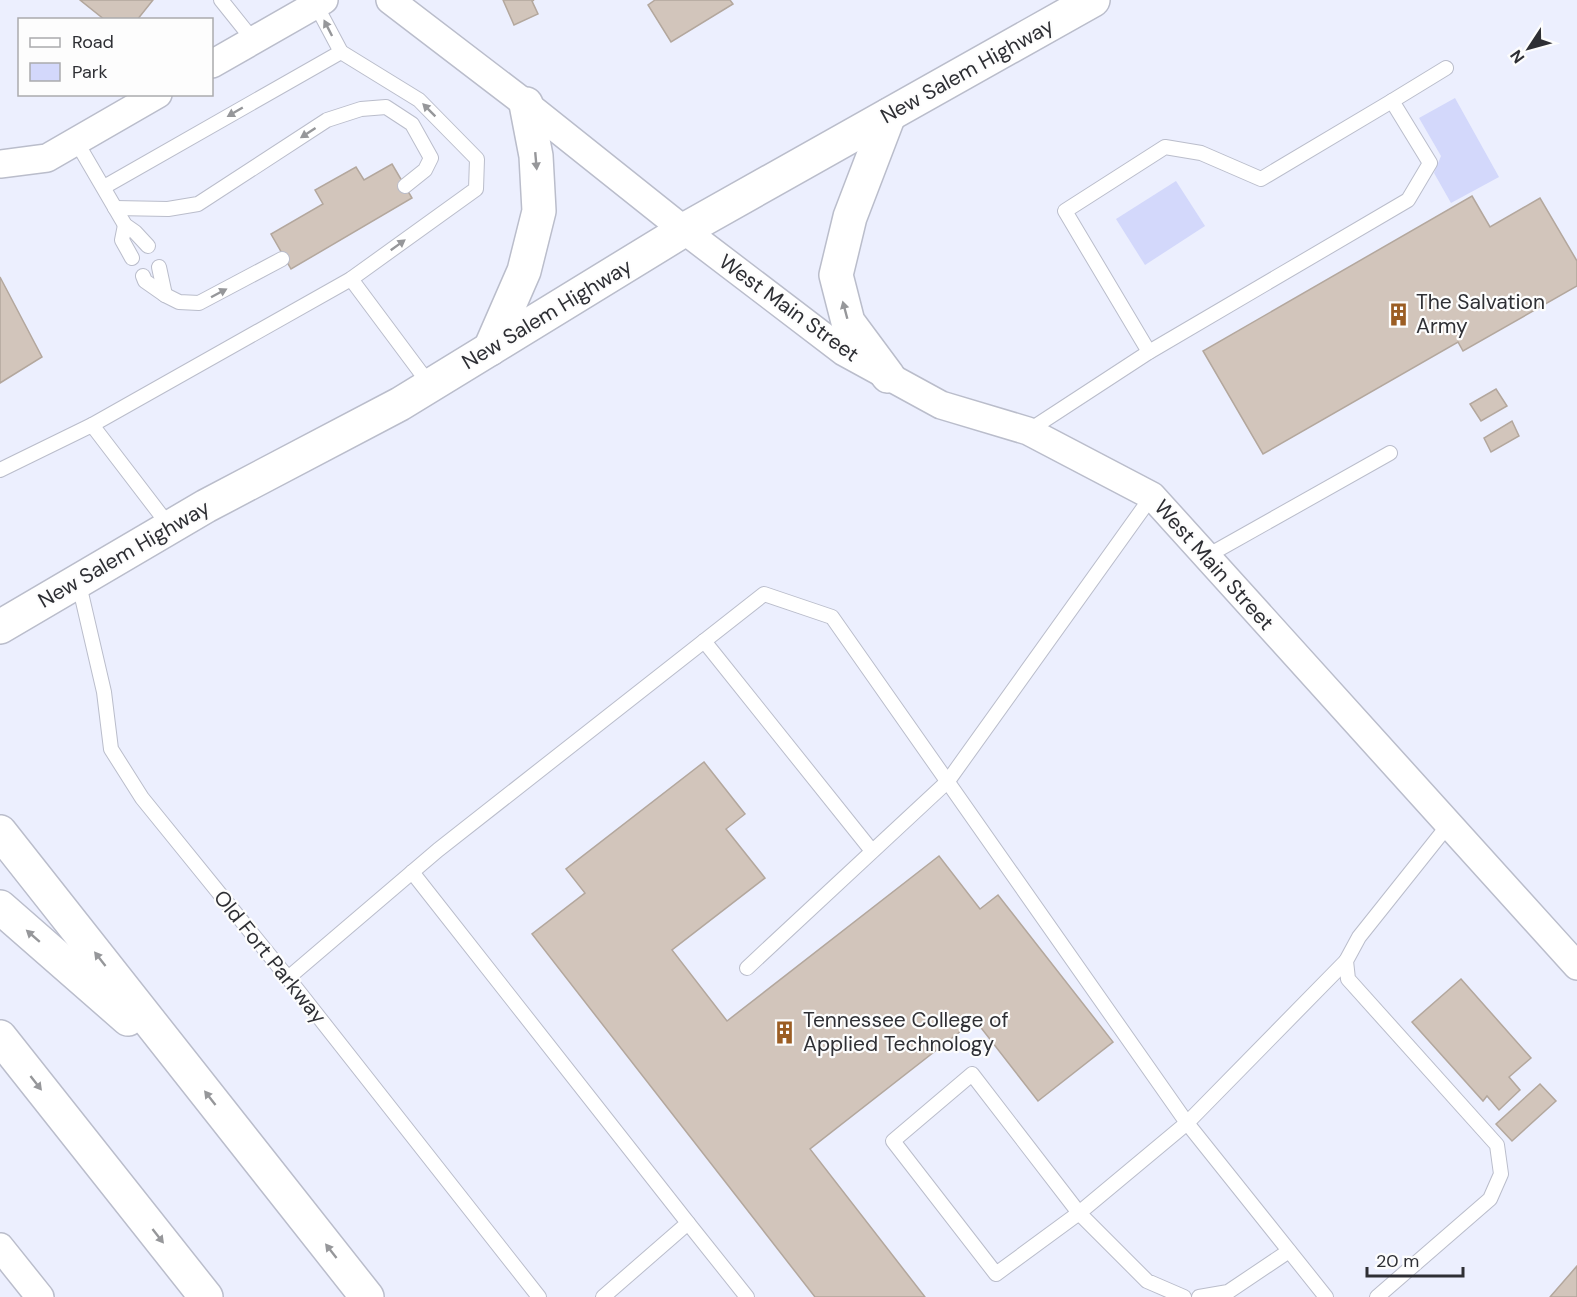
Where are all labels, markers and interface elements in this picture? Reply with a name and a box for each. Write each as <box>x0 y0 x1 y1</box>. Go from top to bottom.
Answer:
street label: New Salem Highway <box>875 12 1059 130</box>
legend <box>18 18 213 96</box>
north arrow <box>1499 18 1559 78</box>
one-way arrow <box>324 20 333 37</box>
text: Road <box>72 30 114 54</box>
text: N <box>1505 46 1529 67</box>
text: Park <box>72 60 108 84</box>
one-way arrow <box>422 103 436 117</box>
one-way arrow <box>227 107 243 118</box>
one-way arrow <box>300 127 316 138</box>
one-way arrow <box>531 152 541 171</box>
one-way arrow <box>390 239 406 251</box>
street label: West Main Street <box>713 248 865 368</box>
street label: New Salem Highway <box>457 252 637 376</box>
one-way arrow <box>211 288 228 298</box>
place label: The Salvation Army <box>1416 288 1545 340</box>
one-way arrow <box>840 300 849 318</box>
building icon: The Salvation Army <box>1385 301 1411 327</box>
street label: New Salem Highway <box>33 493 215 615</box>
street label: West Main Street <box>1148 494 1280 636</box>
street label: Old Fort Parkway <box>207 884 333 1030</box>
one-way arrow <box>26 930 41 943</box>
one-way arrow <box>94 951 107 967</box>
place label: Tennessee College of Applied Technology <box>803 1006 1009 1058</box>
building icon: Tennessee College of Applied Technology <box>772 1019 798 1045</box>
one-way arrow <box>30 1076 42 1091</box>
one-way arrow <box>203 1090 216 1106</box>
one-way arrow <box>151 1228 164 1244</box>
scale bar <box>1367 1240 1463 1278</box>
one-way arrow <box>324 1243 337 1259</box>
text: 20 m <box>1376 1249 1419 1273</box>

